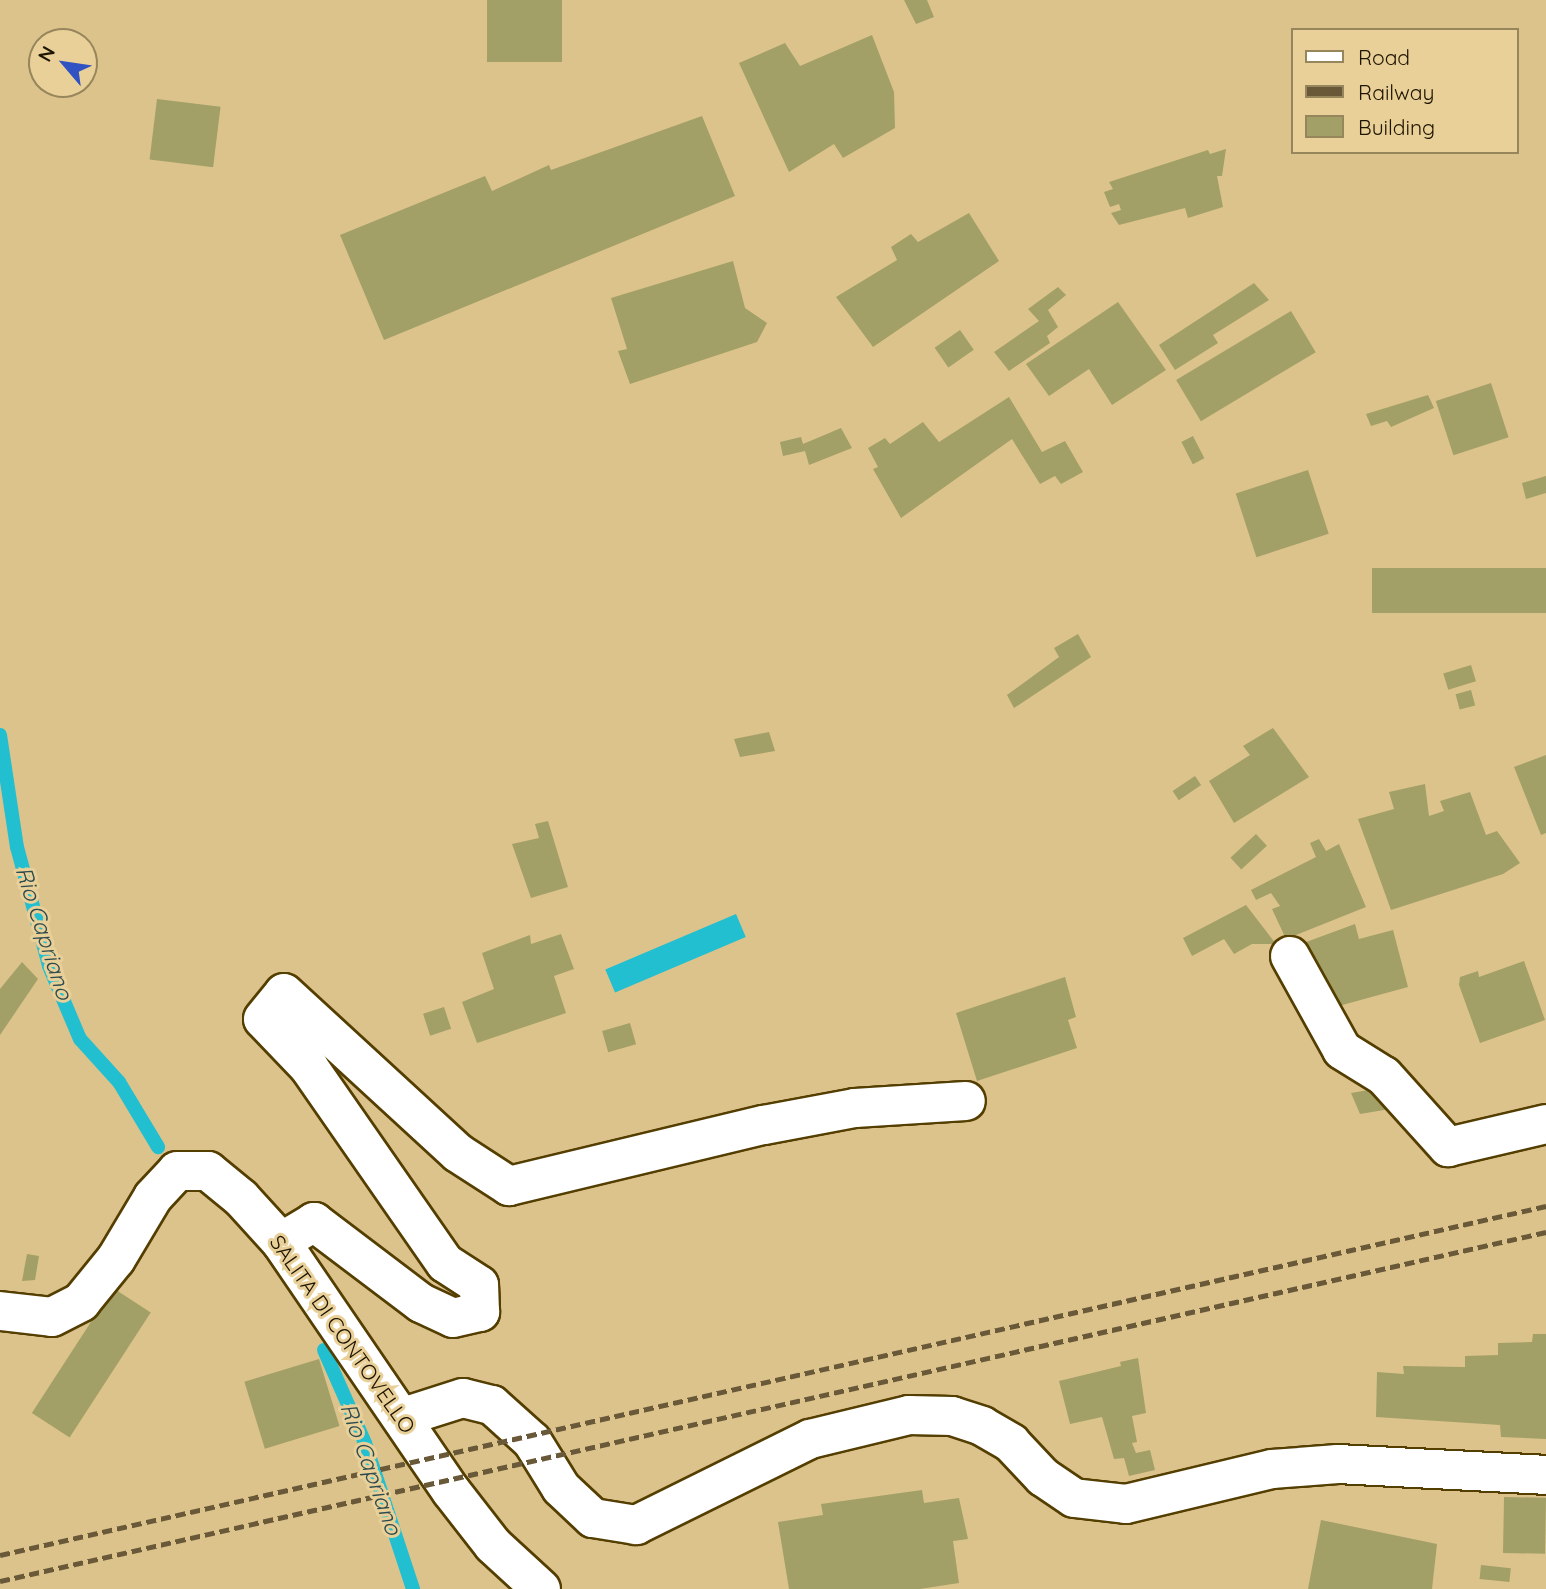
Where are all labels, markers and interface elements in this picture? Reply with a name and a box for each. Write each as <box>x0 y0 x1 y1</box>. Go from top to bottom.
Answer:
north arrow <box>28 28 98 98</box>
legend <box>1290 28 1518 154</box>
text: N <box>33 42 60 66</box>
text: Road <box>1358 44 1410 70</box>
text: Railway <box>1358 79 1434 105</box>
text: Building <box>1358 114 1435 140</box>
water label: Rio Capriano <box>10 863 78 1003</box>
street label: SALITA DI CONTOVELLO <box>265 1230 421 1438</box>
water label: Rio Capriano <box>334 1399 408 1539</box>

